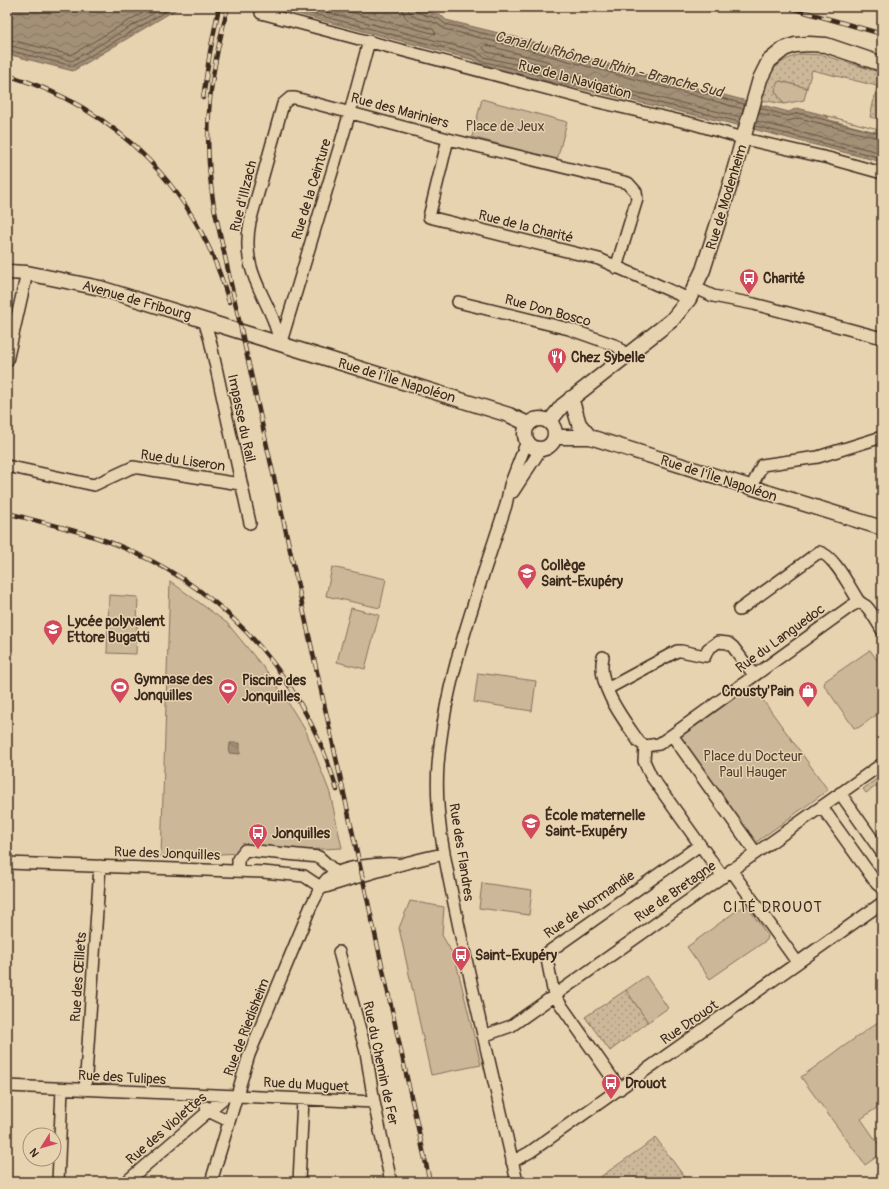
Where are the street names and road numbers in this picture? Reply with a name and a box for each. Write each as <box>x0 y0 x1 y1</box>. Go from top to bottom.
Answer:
street label: Rue de la Navigation <box>517 56 633 103</box>
street label: Rue des Mariniers <box>349 89 451 132</box>
street label: Rue de la Ceinture <box>288 136 335 242</box>
street label: Rue de Modenheim <box>702 142 751 252</box>
street label: Rue d'Illzach <box>226 159 261 234</box>
street label: Rue de la Charité <box>477 206 575 246</box>
street label: Avenue de Fribourg <box>80 277 193 324</box>
street label: Rue Don Bosco <box>503 291 593 330</box>
street label: Rue de l'Île Napoléon <box>336 355 458 406</box>
street label: Impasse du Rail <box>224 373 259 464</box>
street label: Rue du Liseron <box>139 446 227 475</box>
street label: Rue de l'Île Napoléon <box>658 452 779 505</box>
street label: Rue du Languedoc <box>732 600 828 676</box>
street label: Rue des Flandres <box>445 802 478 903</box>
street label: Rue des Jonquilles <box>114 843 221 864</box>
street label: Rue de Bretagne <box>631 857 719 926</box>
street label: Rue de Normandie <box>541 867 638 942</box>
street label: Rue des Œillets <box>67 931 90 1023</box>
street label: Rue de Riedisheim <box>220 976 273 1078</box>
street label: Rue Drouot <box>657 996 722 1048</box>
street label: Rue du Chemin de Fer <box>359 999 402 1127</box>
street label: Rue des Tulipes <box>77 1067 167 1088</box>
street label: Rue du Muguet <box>263 1074 350 1095</box>
street label: Rue des Violettes <box>122 1088 211 1168</box>

